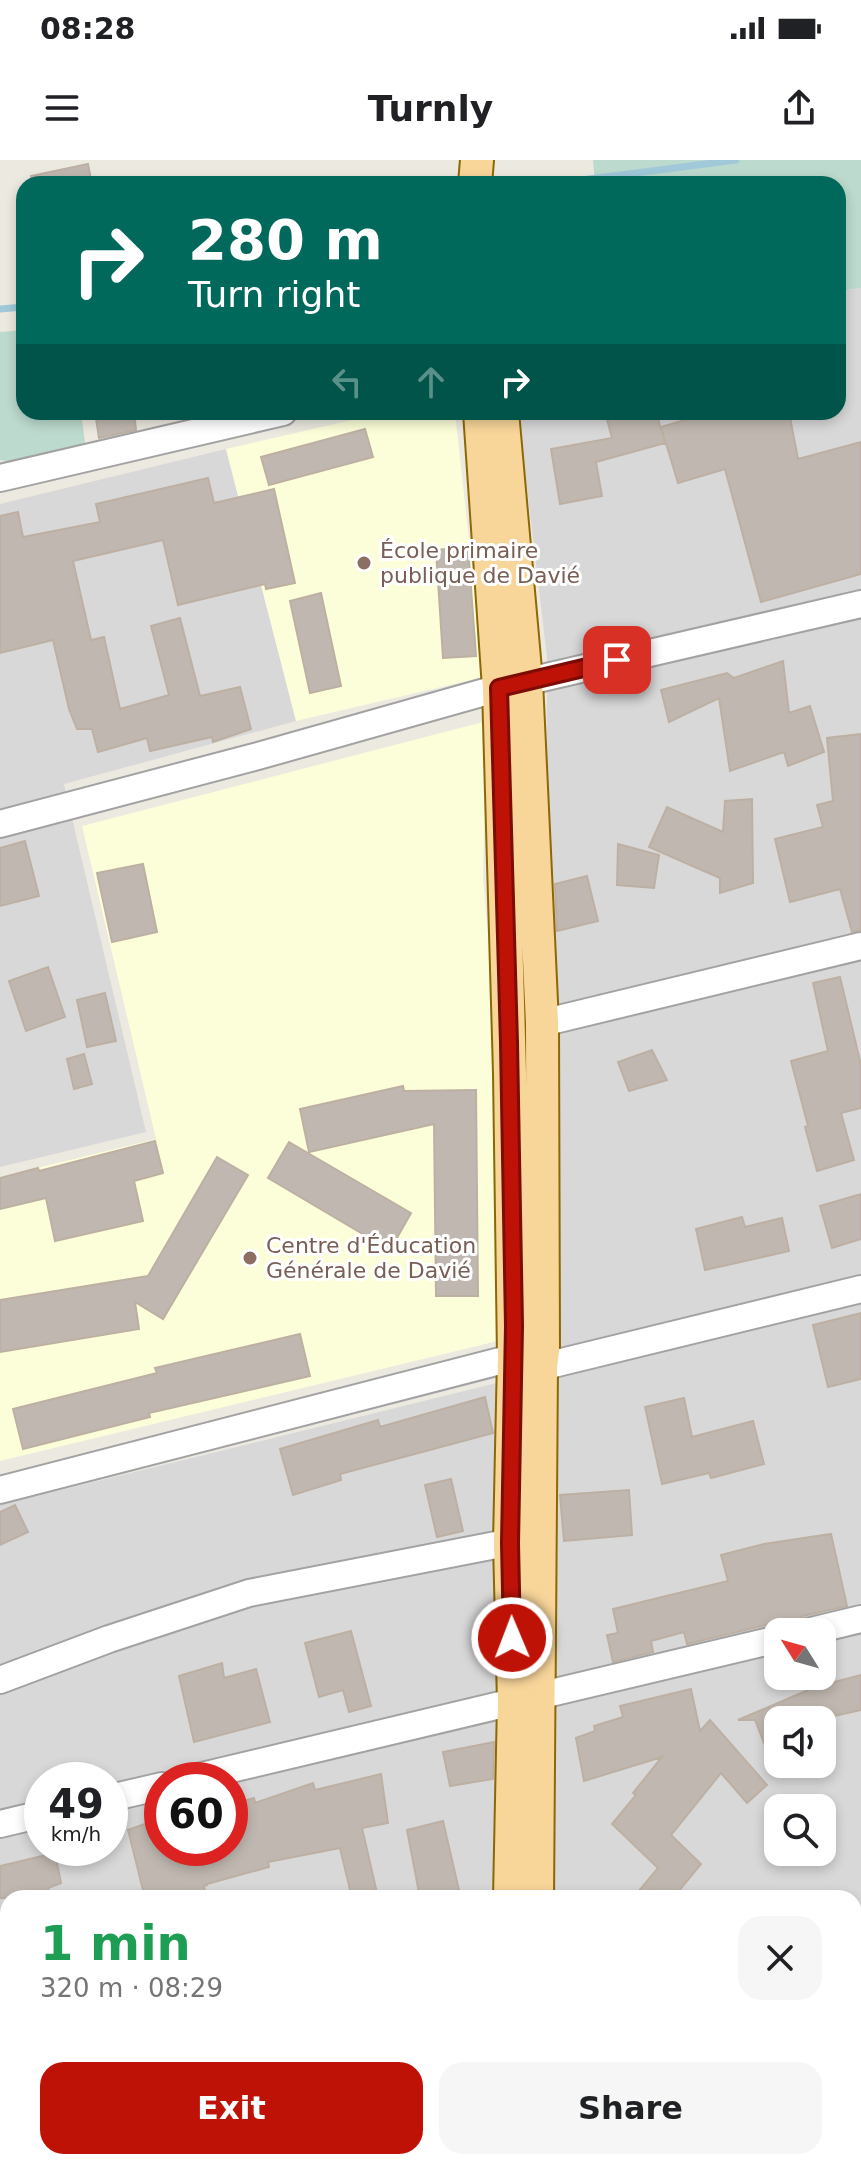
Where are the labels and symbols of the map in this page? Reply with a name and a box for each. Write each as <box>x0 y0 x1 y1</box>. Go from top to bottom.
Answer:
place label: École primaire publique de Davié <box>380 538 580 588</box>
marker: École primaire publique de Davié <box>355 554 373 572</box>
pin <box>583 626 651 694</box>
place label: Centre d'Éducation Générale de Davié <box>266 1233 476 1283</box>
marker: Centre d'Éducation Générale de Davié <box>241 1249 259 1267</box>
position arrow <box>470 1596 554 1680</box>
north arrow <box>764 1618 836 1690</box>
speed limit sign: 60 <box>144 1762 248 1866</box>

